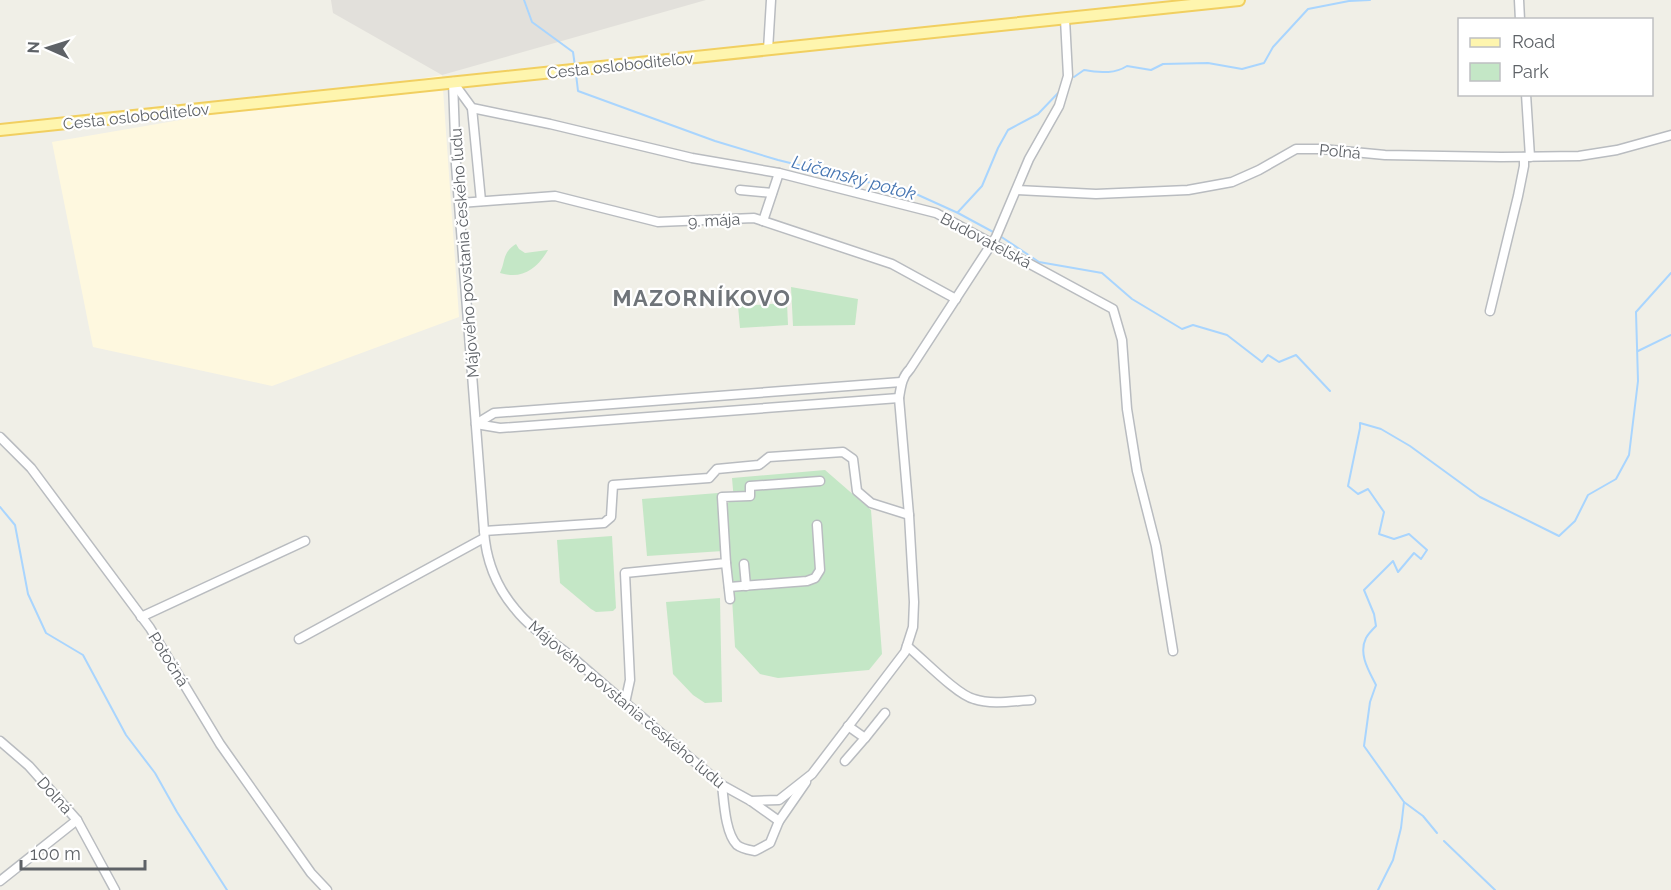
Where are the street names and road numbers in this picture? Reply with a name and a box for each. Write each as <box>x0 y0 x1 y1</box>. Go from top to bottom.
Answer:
street label: Cesta osloboditeľov <box>546 48 695 83</box>
street label: Cesta osloboditeľov <box>62 99 211 134</box>
street label: Májového povstania českého ľudu <box>446 127 483 379</box>
street label: Poľná <box>1318 140 1362 163</box>
street label: Budovateľská <box>937 209 1034 272</box>
street label: 9. mája <box>687 210 741 231</box>
street label: Májového povstania českého ľudu <box>525 617 729 792</box>
street label: Potočná <box>144 628 193 690</box>
street label: Dolná <box>33 773 76 818</box>

